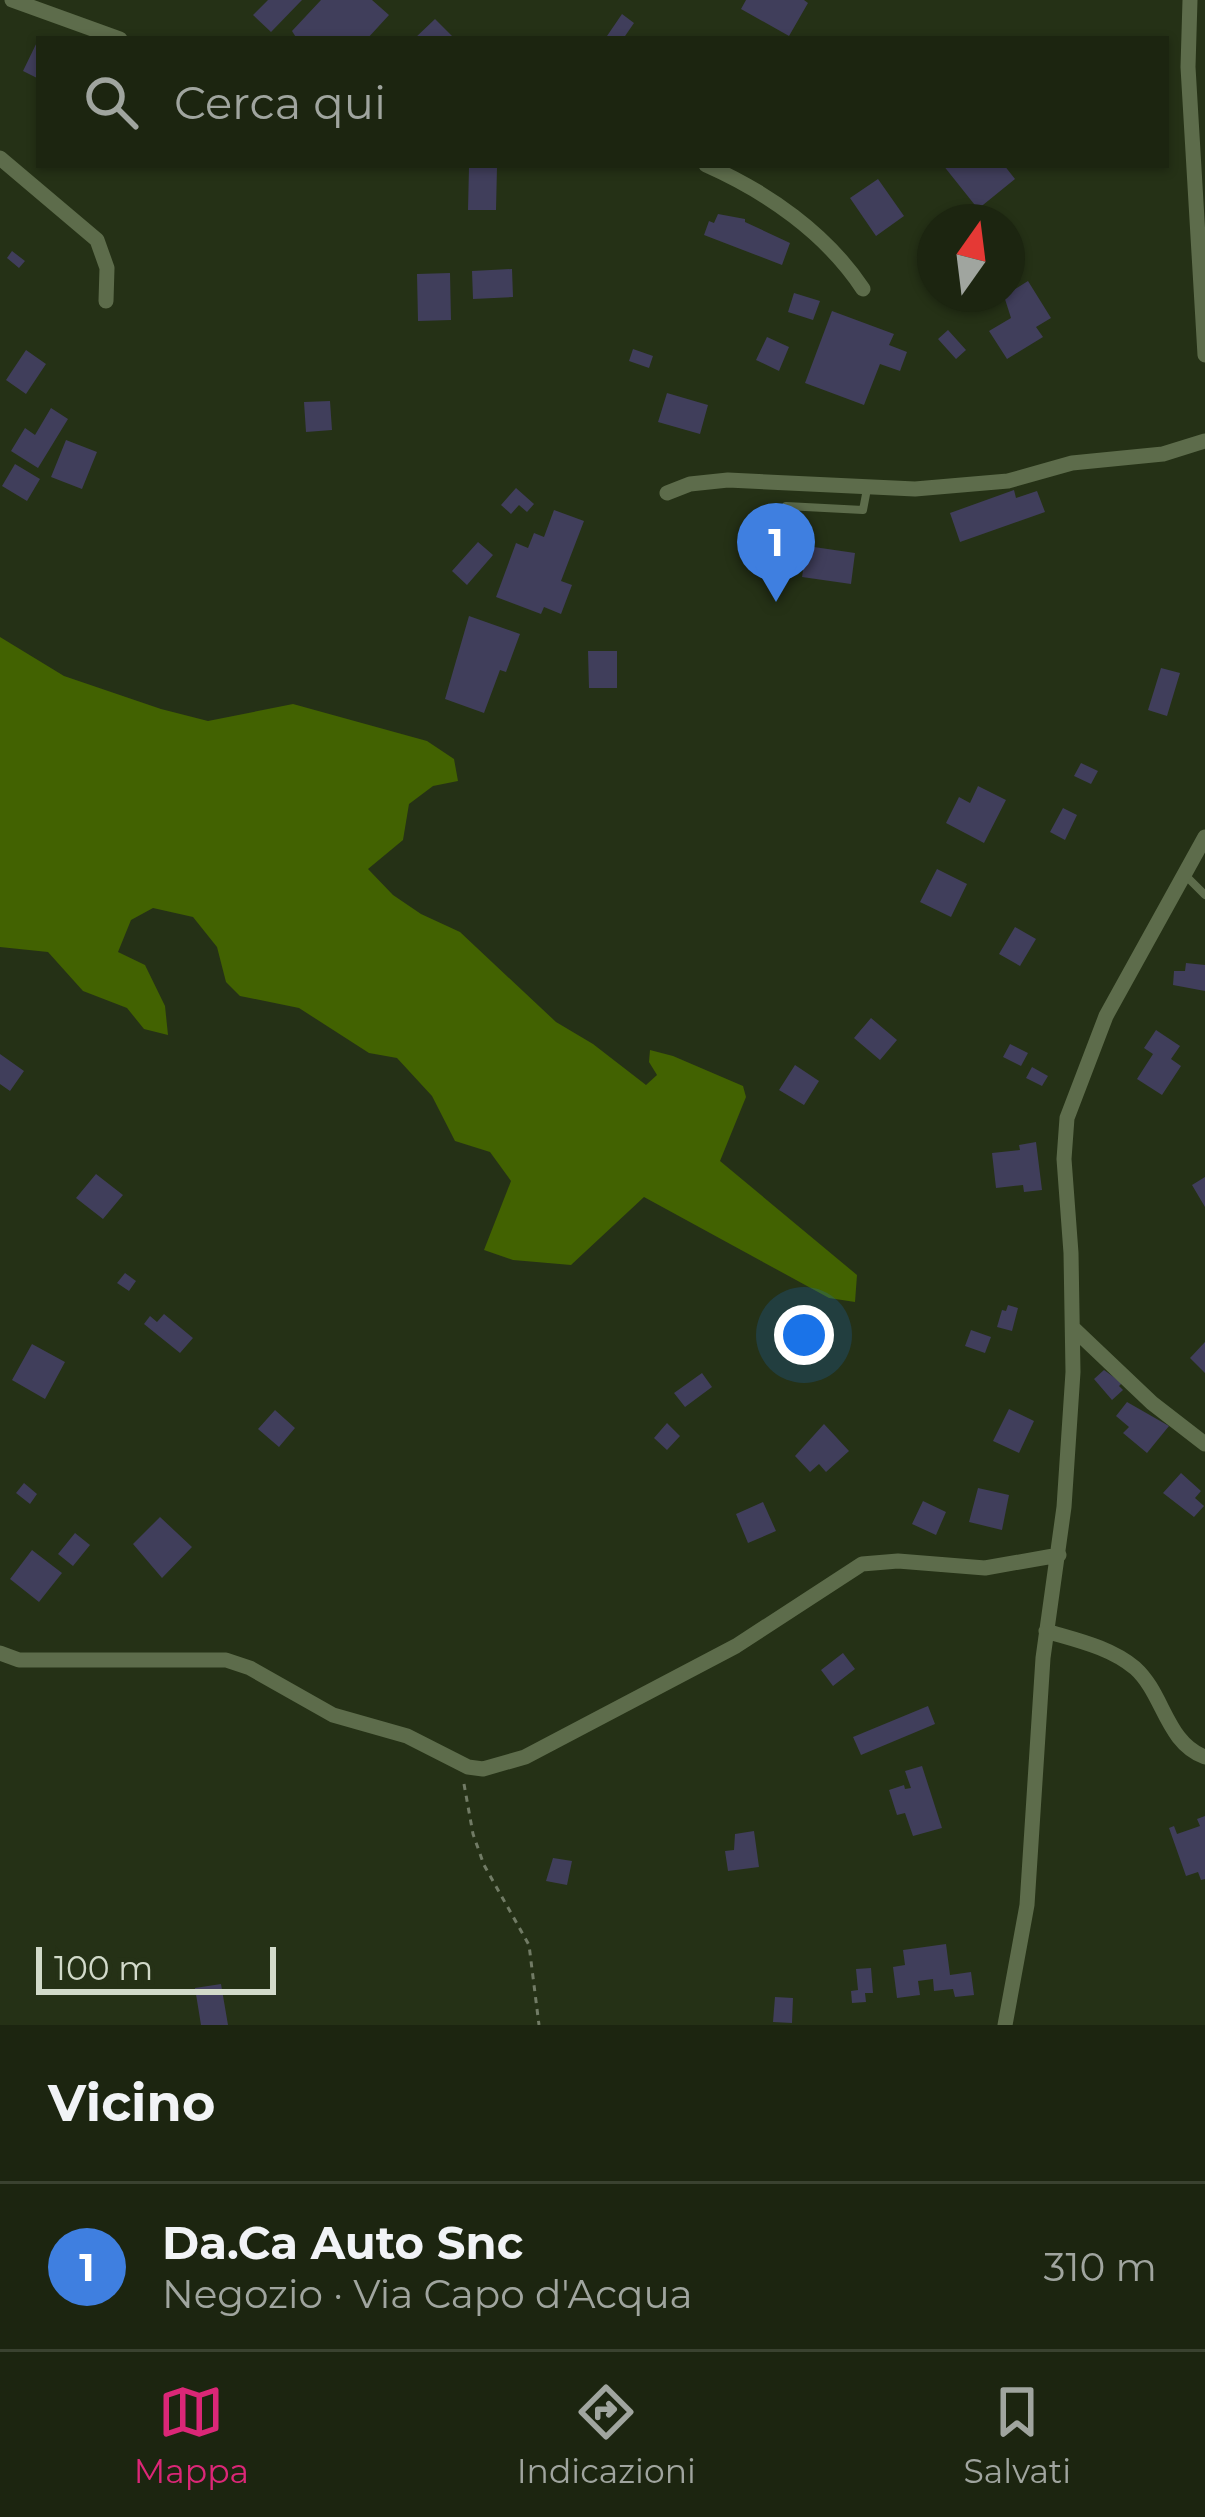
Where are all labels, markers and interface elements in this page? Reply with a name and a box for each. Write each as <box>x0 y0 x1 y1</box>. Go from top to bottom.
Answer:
search box <box>36 36 1169 168</box>
icon: search <box>78 69 144 135</box>
text: Cerca qui <box>174 75 386 130</box>
north arrow <box>917 204 1025 312</box>
pin: 1 <box>737 503 815 602</box>
your location <box>774 1305 834 1365</box>
scale bar <box>36 1941 276 1994</box>
text: 100 m <box>54 1948 153 1988</box>
text: Vicino <box>48 2072 215 2134</box>
text: Da.Ca Auto Snc <box>162 2215 523 2270</box>
text: 1 <box>79 2243 95 2291</box>
text: 310 m <box>1044 2243 1157 2291</box>
text: Negozio · Via Capo d'Acqua <box>162 2270 693 2318</box>
tab: Mappa <box>134 2379 249 2491</box>
tab: Indicazioni <box>517 2379 696 2491</box>
tab: Salvati <box>964 2379 1071 2491</box>

